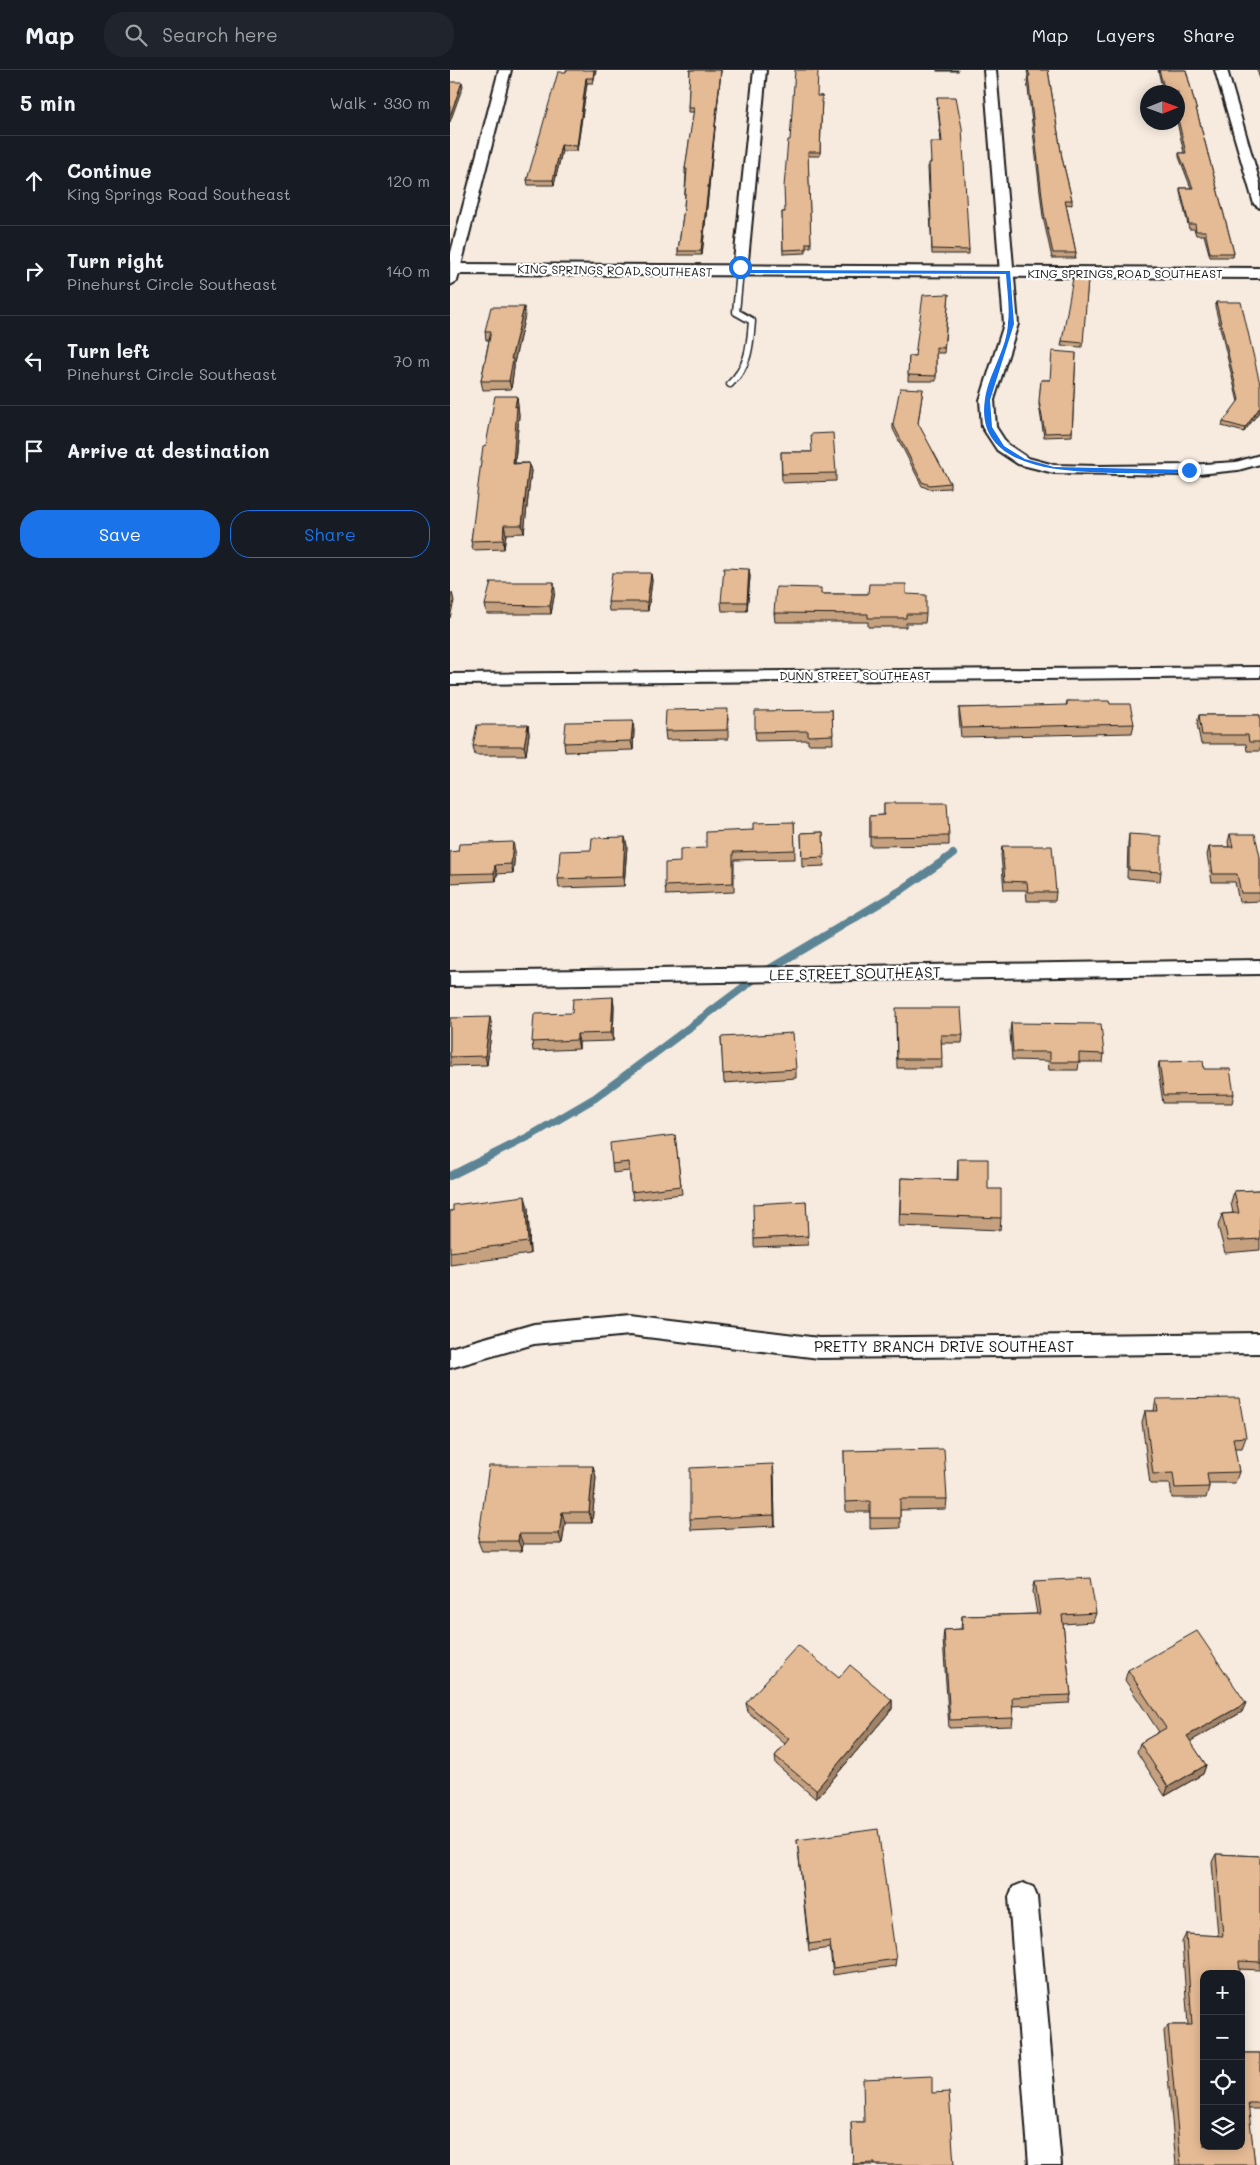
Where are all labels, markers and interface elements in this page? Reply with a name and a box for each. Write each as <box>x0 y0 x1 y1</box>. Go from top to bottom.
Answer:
search box <box>104 12 454 57</box>
text: Map <box>25 19 74 50</box>
icon: search <box>122 21 150 49</box>
text: Search here <box>162 22 278 47</box>
text: Map <box>1032 23 1068 47</box>
text: Layers <box>1096 23 1155 47</box>
text: Share <box>1183 23 1235 47</box>
north arrow <box>1140 85 1185 130</box>
text: 5 min <box>20 89 76 116</box>
text: Walk · 330 m <box>330 92 430 113</box>
text: Continue <box>67 158 152 183</box>
icon: ahead <box>20 167 48 195</box>
text: 120 m <box>386 170 430 191</box>
text: King Springs Road Southeast <box>67 183 291 204</box>
text: Turn right <box>67 248 164 273</box>
route start <box>729 256 752 279</box>
icon: right <box>20 257 48 285</box>
text: 140 m <box>386 260 430 281</box>
street label: KING SPRINGS ROAD SOUTHEAST <box>517 260 713 280</box>
street label: KING SPRINGS ROAD SOUTHEAST <box>1027 265 1223 281</box>
text: Pinehurst Circle Southeast <box>67 273 277 294</box>
text: Turn left <box>67 338 150 363</box>
icon: left <box>20 347 48 375</box>
text: 70 m <box>393 350 430 371</box>
text: Pinehurst Circle Southeast <box>67 363 277 384</box>
icon: arrive <box>20 437 48 465</box>
text: Arrive at destination <box>67 438 270 463</box>
route end <box>1178 459 1201 482</box>
button: Save <box>20 510 220 558</box>
button: Share <box>230 510 430 558</box>
street label: DUNN STREET SOUTHEAST <box>779 667 931 683</box>
street label: LEE STREET SOUTHEAST <box>769 962 941 984</box>
street label: PRETTY BRANCH DRIVE SOUTHEAST <box>814 1336 1074 1356</box>
map controls <box>1200 1970 1245 2150</box>
button: + <box>1200 1970 1245 2015</box>
button: − <box>1200 2015 1245 2060</box>
button: locate <box>1200 2060 1245 2105</box>
button: layers <box>1200 2105 1245 2150</box>

